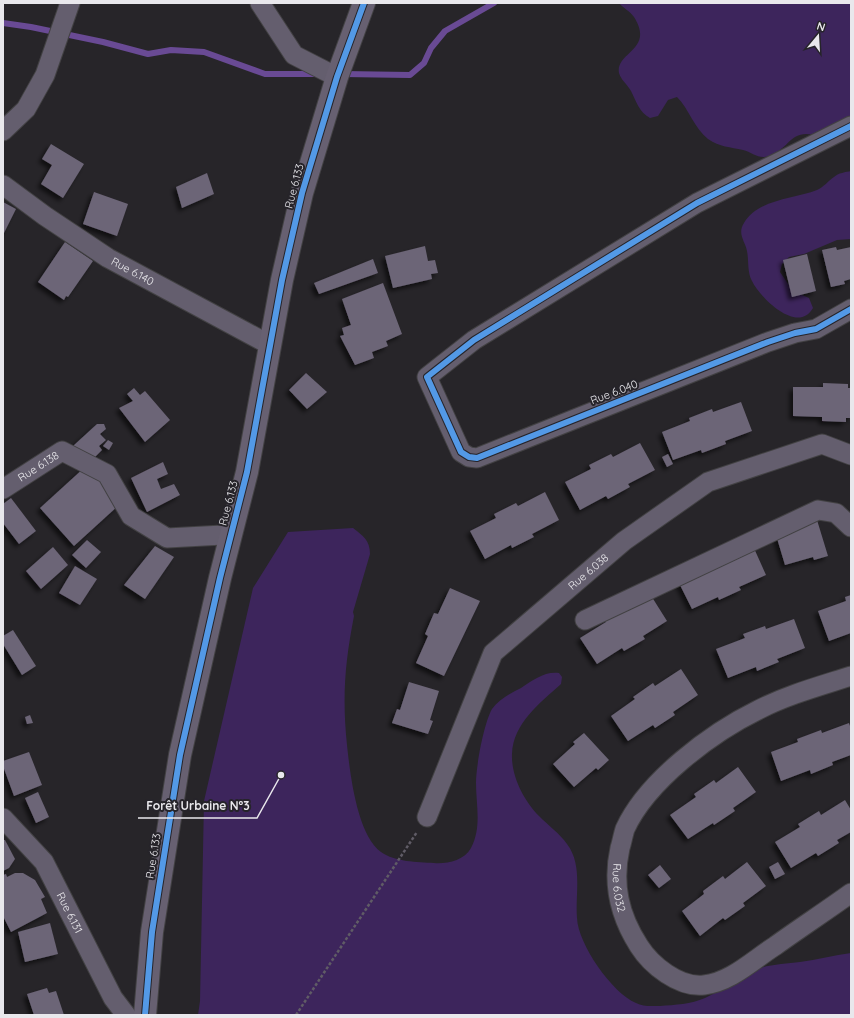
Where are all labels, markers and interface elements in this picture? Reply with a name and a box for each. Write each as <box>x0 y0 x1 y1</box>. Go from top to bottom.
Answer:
north arrow <box>798 16 838 56</box>
text: N <box>815 19 827 34</box>
street label: Rue 6.133 <box>281 162 307 210</box>
street label: Rue 6.140 <box>109 254 157 288</box>
street label: Rue 6.040 <box>588 377 640 407</box>
street label: Rue 6.138 <box>15 448 61 485</box>
street label: Rue 6.133 <box>215 479 241 527</box>
street label: Rue 6.038 <box>565 550 611 593</box>
callout: Forêt Urbaine N°3 <box>138 794 257 818</box>
text: Forêt Urbaine N°3 <box>146 798 250 813</box>
street label: Rue 6.133 <box>143 832 164 880</box>
street label: Rue 6.032 <box>610 863 629 914</box>
street label: Rue 6.131 <box>53 890 86 936</box>

